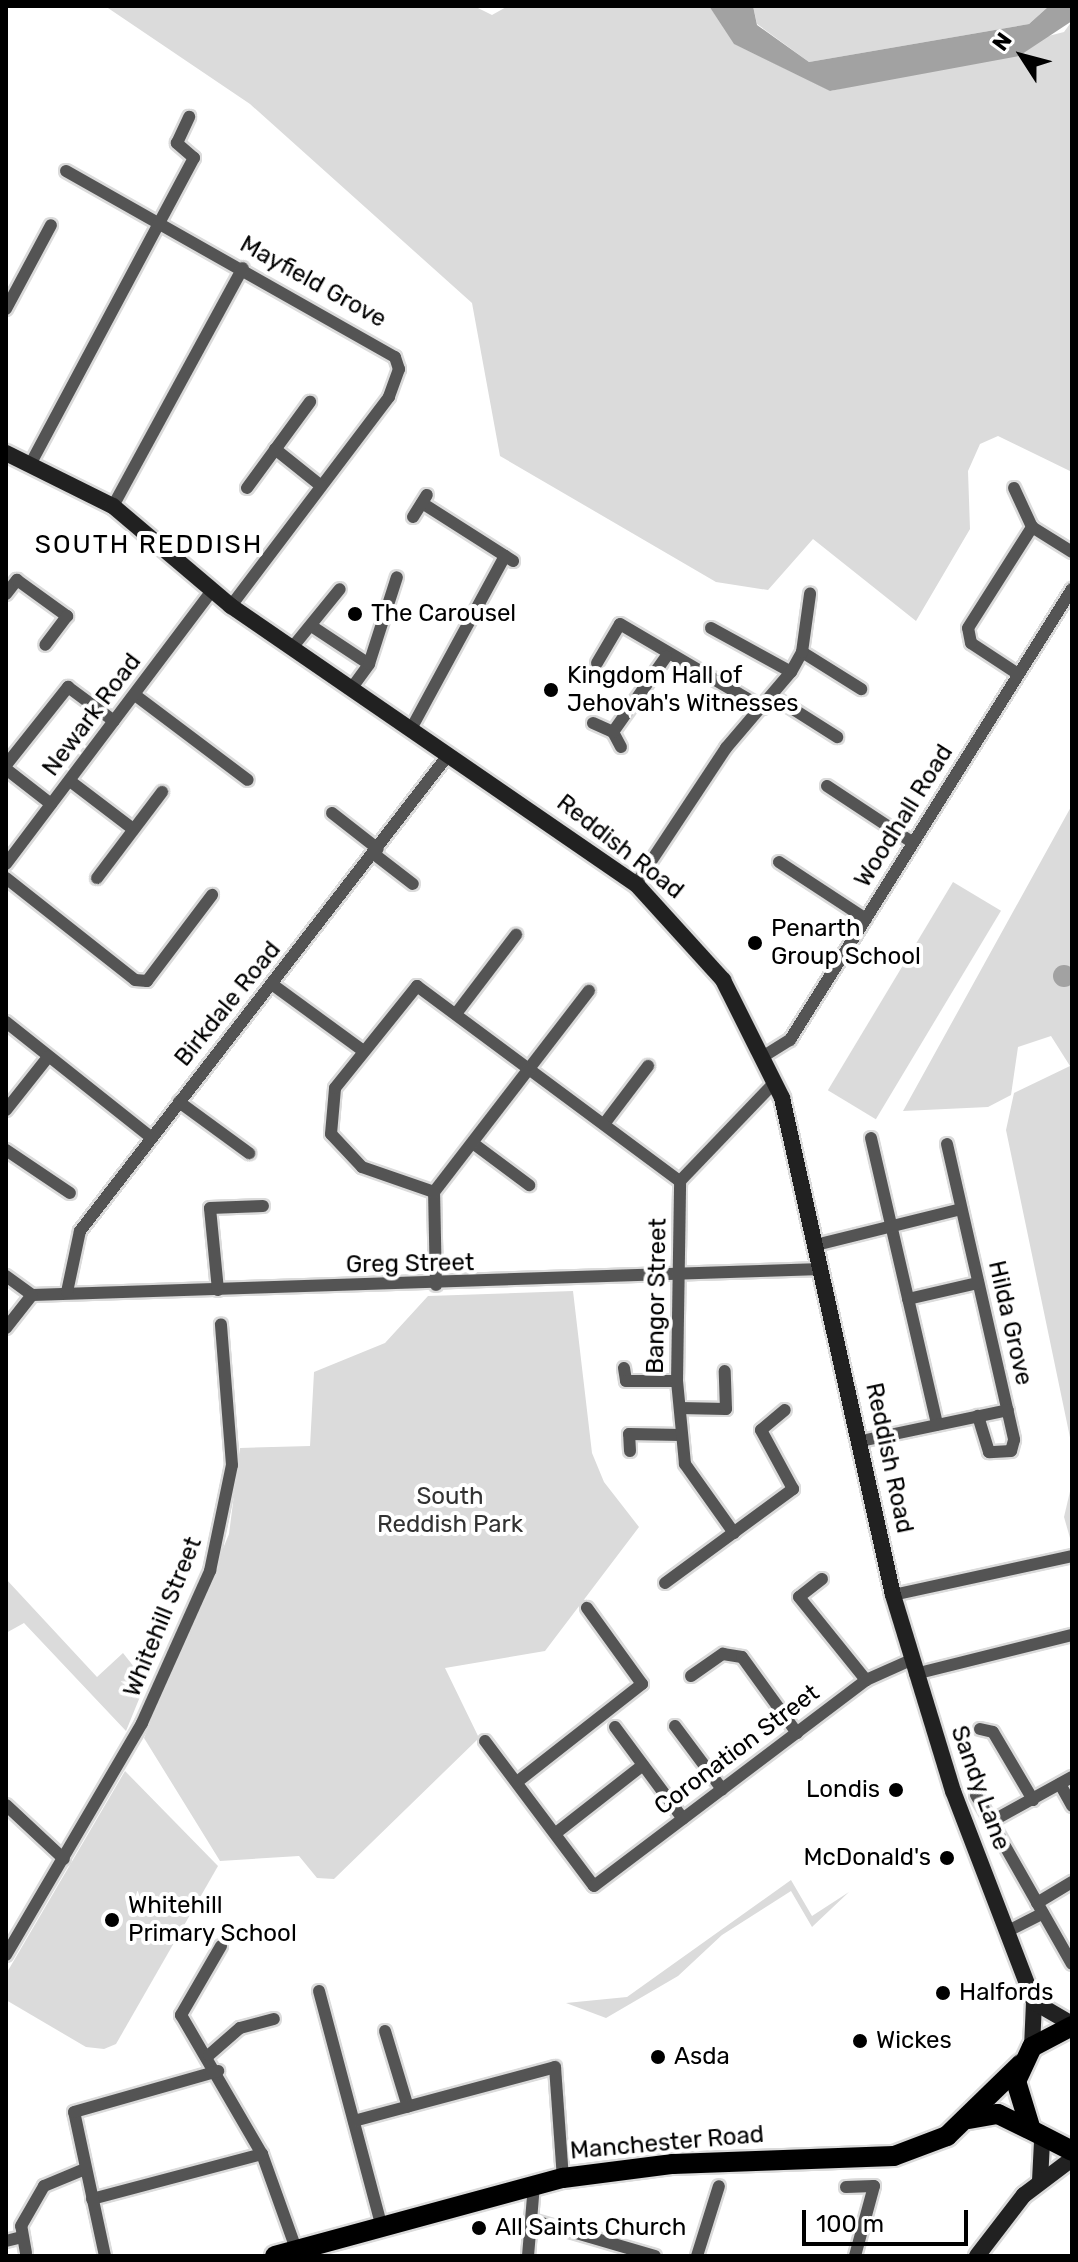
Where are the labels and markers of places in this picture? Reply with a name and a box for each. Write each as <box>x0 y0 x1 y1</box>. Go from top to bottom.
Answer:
place label: The Carousel <box>371 600 516 628</box>
marker: The Carousel <box>346 605 364 623</box>
place label: Kingdom Hall of Jehovah's Witnesses <box>567 662 799 718</box>
marker: Kingdom Hall of Jehovah's Witnesses <box>542 681 560 699</box>
place label: Penarth Group School <box>771 915 921 971</box>
marker: Penarth Group School <box>746 934 764 952</box>
place label: Londis <box>806 1776 880 1804</box>
marker: Londis <box>887 1781 905 1799</box>
place label: McDonald's <box>804 1844 931 1872</box>
marker: McDonald's <box>938 1849 956 1867</box>
place label: Whitehill Primary School <box>128 1892 297 1948</box>
marker: Whitehill Primary School <box>103 1911 121 1929</box>
place label: Halfords <box>959 1979 1053 2007</box>
marker: Halfords <box>934 1984 952 2002</box>
place label: Wickes <box>876 2027 952 2055</box>
marker: Wickes <box>851 2032 869 2050</box>
place label: Asda <box>674 2043 730 2071</box>
marker: Asda <box>649 2048 667 2066</box>
place label: All Saints Church <box>495 2214 686 2242</box>
marker: All Saints Church <box>470 2219 488 2237</box>

